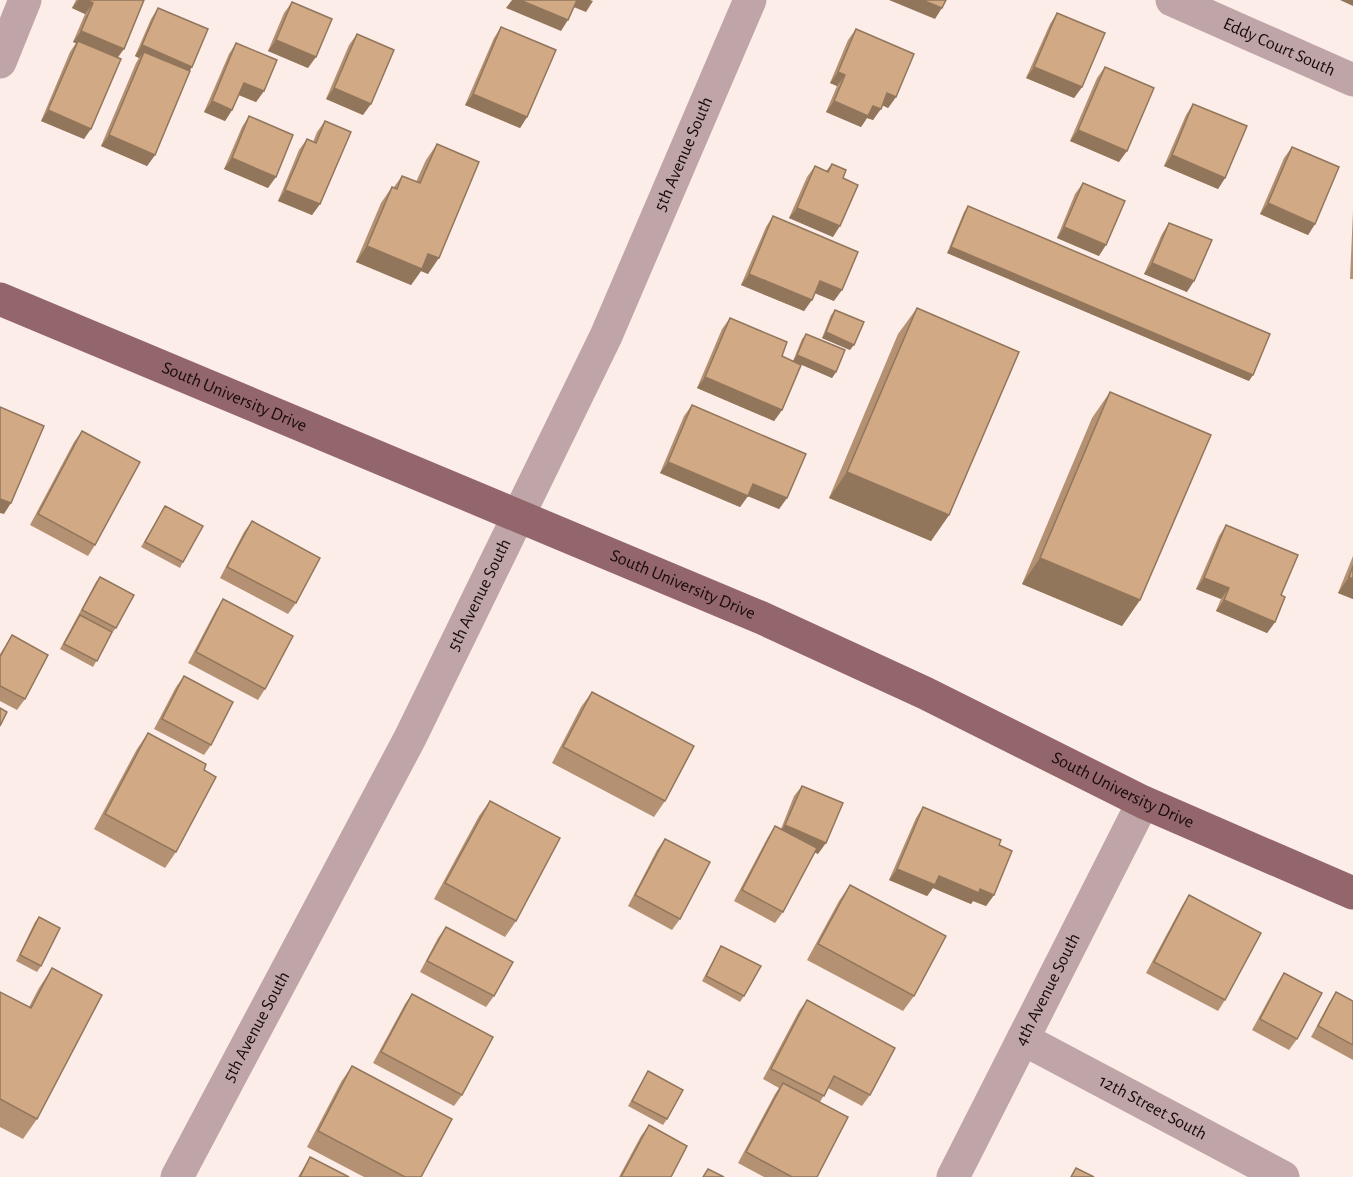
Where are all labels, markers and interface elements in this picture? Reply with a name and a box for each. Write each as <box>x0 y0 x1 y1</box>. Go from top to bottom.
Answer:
street label: Eddy Court South <box>1220 15 1338 80</box>
street label: 5th Avenue South <box>652 94 716 214</box>
street label: South University Drive <box>159 359 309 435</box>
street label: 5th Avenue South <box>445 536 515 654</box>
street label: South University Drive <box>607 546 758 623</box>
street label: South University Drive <box>1049 749 1197 832</box>
street label: 4th Avenue South <box>1012 930 1084 1049</box>
street label: 5th Avenue South <box>220 969 293 1085</box>
street label: 12th Street South <box>1096 1072 1210 1144</box>

